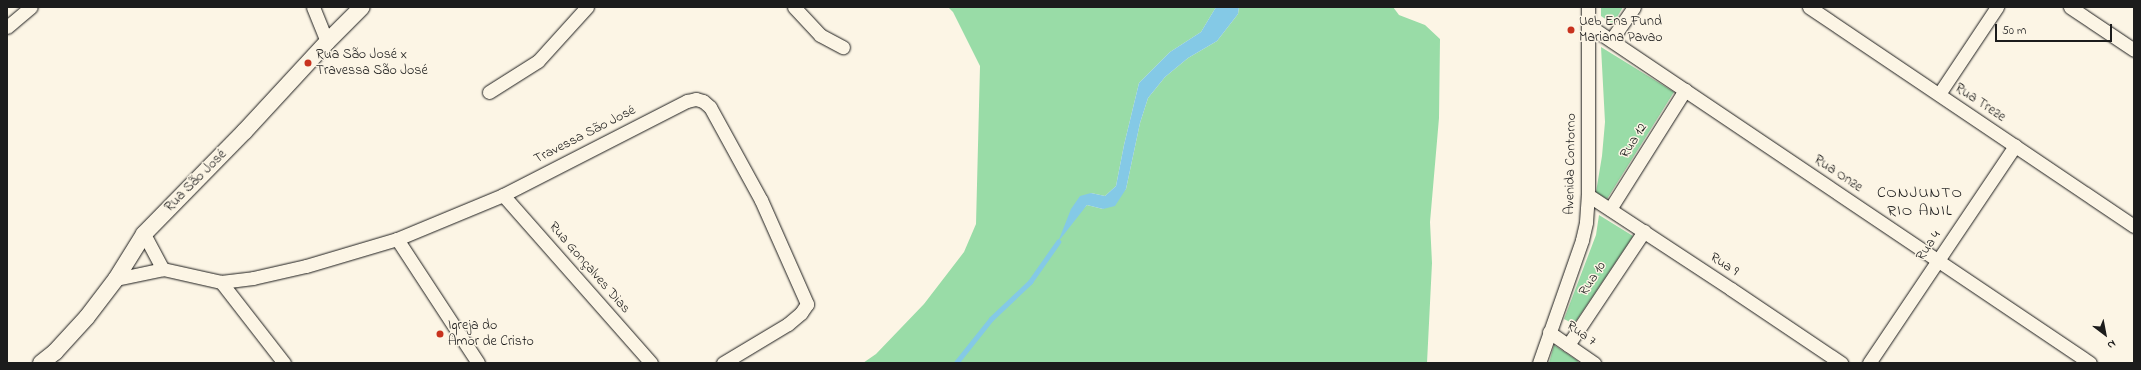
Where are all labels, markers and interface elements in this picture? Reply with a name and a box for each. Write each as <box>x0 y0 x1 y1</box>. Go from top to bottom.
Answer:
place label: Ueb Ens Fund Mariana Pavao <box>1579 14 1663 46</box>
scale bar <box>1997 16 2114 42</box>
text: 50 m <box>2002 22 2026 40</box>
marker: Ueb Ens Fund Mariana Pavao <box>1566 25 1576 35</box>
place label: Rua São José x Travessa São José <box>316 47 428 80</box>
marker: Rua São José x Travessa São José <box>303 58 313 68</box>
street label: Rua Treze <box>1951 80 2009 126</box>
street label: Travessa São José <box>531 102 639 168</box>
street label: Avenida Contorno <box>1562 113 1580 215</box>
street label: Rua 12 <box>1617 120 1651 162</box>
street label: Rua São José <box>161 146 231 216</box>
street label: Rua Onze <box>1811 152 1865 196</box>
district label: CONJUNTO RIO ANIL <box>1877 183 1963 221</box>
street label: Rua Gonçalves Dias <box>545 219 633 317</box>
street label: Rua 4 <box>1913 228 1945 264</box>
street label: Rua 9 <box>1706 250 1742 280</box>
street label: Rua 10 <box>1576 259 1610 299</box>
north arrow <box>2085 314 2125 354</box>
place label: Igreja do Amor de Cristo <box>448 318 534 350</box>
street label: Rua 7 <box>1563 318 1599 350</box>
marker: Igreja do Amor de Cristo <box>435 329 445 339</box>
text: N <box>2104 335 2119 353</box>

